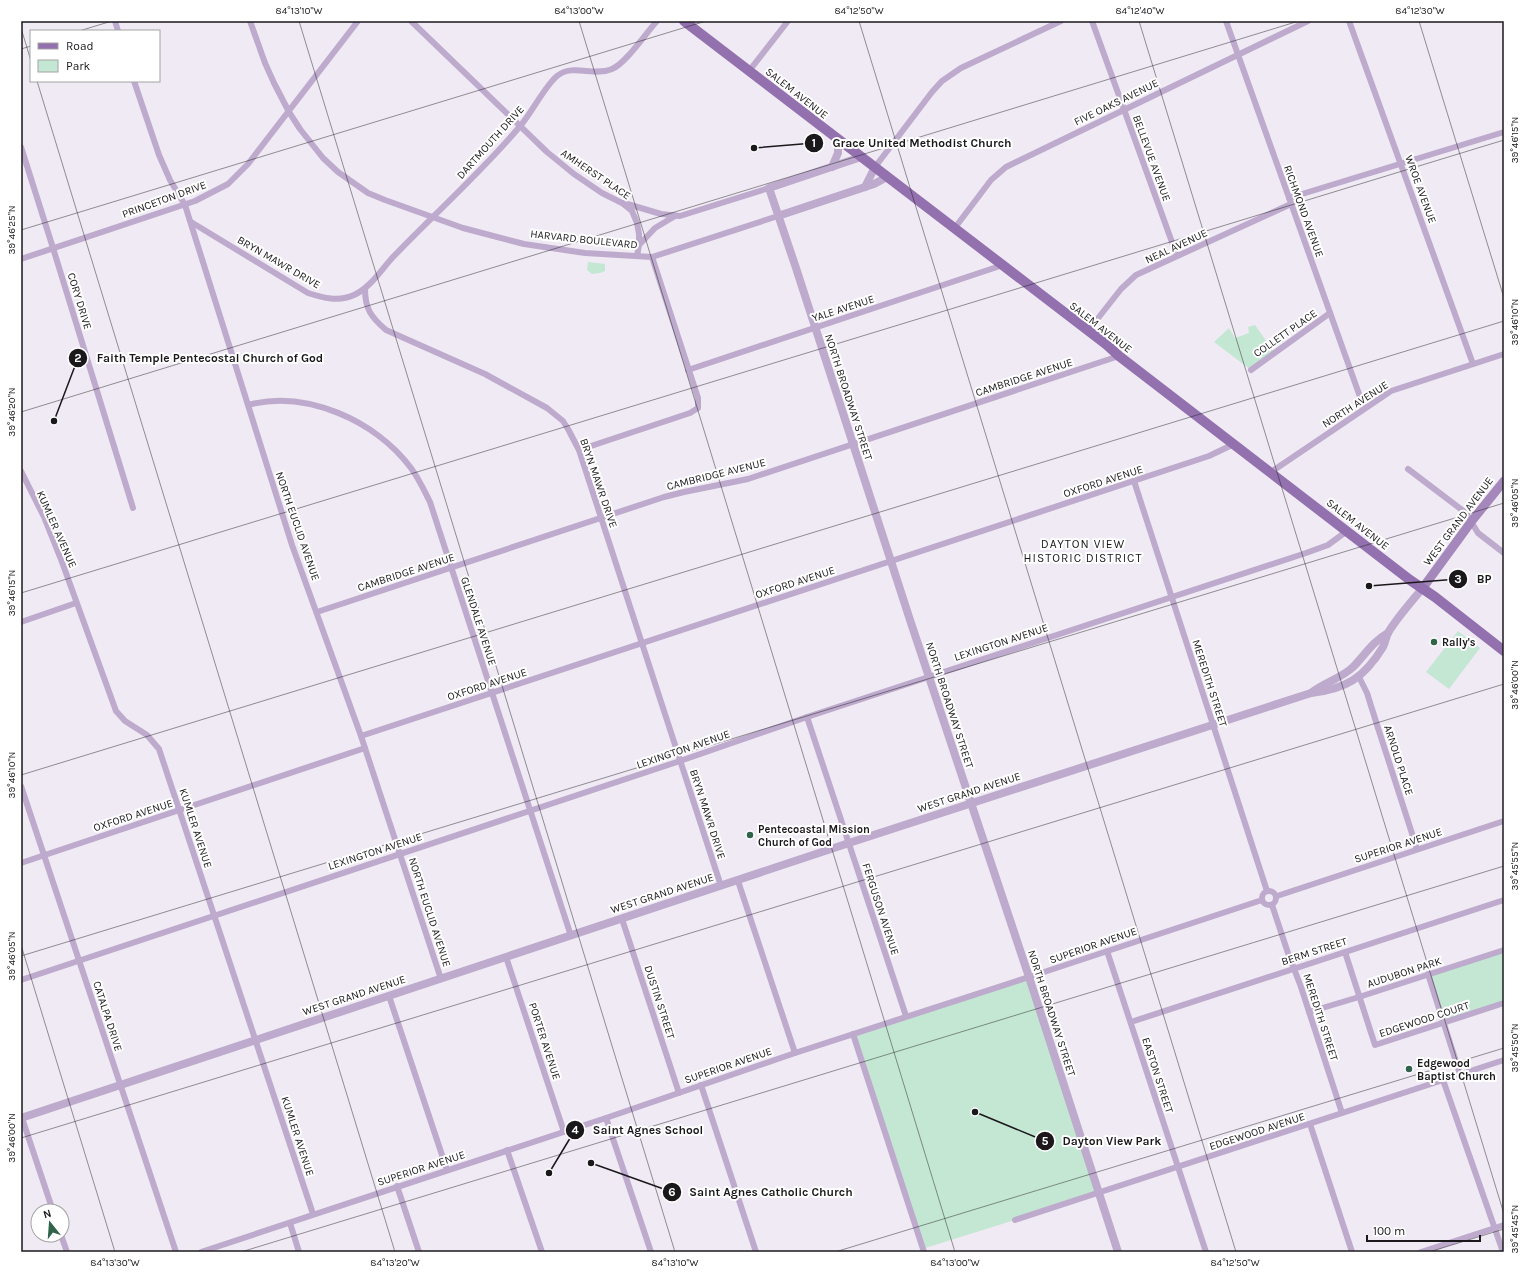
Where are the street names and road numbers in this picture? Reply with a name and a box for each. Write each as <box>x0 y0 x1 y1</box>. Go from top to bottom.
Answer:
street label: SALEM AVENUE <box>763 65 830 122</box>
street label: FIVE OAKS AVENUE <box>1072 76 1161 129</box>
street label: DARTMOUTH DRIVE <box>454 103 527 182</box>
street label: BELLEVUE AVENUE <box>1130 113 1173 203</box>
street label: AMHERST PLACE <box>558 146 633 202</box>
street label: WROE AVENUE <box>1402 153 1439 225</box>
street label: RICHMOND AVENUE <box>1281 163 1326 259</box>
street label: PRINCETON DRIVE <box>120 178 208 221</box>
street label: NEAL AVENUE <box>1143 226 1209 267</box>
street label: HARVARD BOULEVARD <box>530 227 638 252</box>
street label: BRYN MAWR DRIVE <box>235 233 323 291</box>
street label: CORY DRIVE <box>65 271 94 331</box>
street label: YALE AVENUE <box>810 292 876 325</box>
street label: SALEM AVENUE <box>1067 299 1134 356</box>
street label: COLLETT PLACE <box>1251 307 1319 360</box>
street label: NORTH BROADWAY STREET <box>822 332 875 462</box>
street label: CAMBRIDGE AVENUE <box>974 356 1074 399</box>
street label: NORTH AVENUE <box>1320 378 1391 431</box>
street label: BRYN MAWR DRIVE <box>577 437 620 530</box>
street label: CAMBRIDGE AVENUE <box>665 456 767 493</box>
street label: OXFORD AVENUE <box>1062 463 1145 500</box>
street label: NORTH EUCLID AVENUE <box>273 470 322 582</box>
street label: WEST GRAND AVENUE <box>1421 474 1496 568</box>
street label: KUMLER AVENUE <box>34 489 79 570</box>
street label: SALEM AVENUE <box>1324 496 1391 553</box>
street label: CAMBRIDGE AVENUE <box>356 551 456 594</box>
street label: OXFORD AVENUE <box>754 564 837 601</box>
street label: GLENDALE AVENUE <box>458 575 499 667</box>
street label: LEXINGTON AVENUE <box>952 621 1050 664</box>
street label: MEREDITH STREET <box>1189 638 1230 729</box>
street label: NORTH BROADWAY STREET <box>923 640 976 770</box>
street label: OXFORD AVENUE <box>446 666 529 703</box>
street label: ARNOLD PLACE <box>1381 723 1416 797</box>
street label: LEXINGTON AVENUE <box>635 727 732 772</box>
street label: BRYN MAWR DRIVE <box>687 768 728 861</box>
street label: WEST GRAND AVENUE <box>916 770 1022 815</box>
street label: KUMLER AVENUE <box>176 787 215 870</box>
street label: OXFORD AVENUE <box>92 797 175 834</box>
street label: SUPERIOR AVENUE <box>1353 825 1444 866</box>
street label: LEXINGTON AVENUE <box>326 830 424 873</box>
street label: NORTH EUCLID AVENUE <box>406 856 453 969</box>
street label: FERGUSON AVENUE <box>859 861 902 957</box>
street label: WEST GRAND AVENUE <box>609 871 715 916</box>
street label: SUPERIOR AVENUE <box>1048 924 1139 967</box>
street label: BERM STREET <box>1280 935 1349 968</box>
street label: NORTH BROADWAY STREET <box>1025 948 1078 1078</box>
street label: AUDUBON PARK <box>1365 954 1443 991</box>
street label: DUSTIN STREET <box>642 964 678 1041</box>
street label: MEREDITH STREET <box>1300 972 1341 1063</box>
street label: WEST GRAND AVENUE <box>301 973 407 1018</box>
street label: CATALPA DRIVE <box>90 979 125 1053</box>
street label: EDGEWOOD COURT <box>1377 999 1471 1040</box>
street label: PORTER AVENUE <box>526 1001 563 1081</box>
street label: EASTON STREET <box>1139 1036 1176 1115</box>
street label: SUPERIOR AVENUE <box>683 1044 774 1087</box>
street label: KUMLER AVENUE <box>278 1095 317 1178</box>
street label: EDGEWOOD AVENUE <box>1208 1110 1307 1153</box>
street label: SUPERIOR AVENUE <box>376 1148 467 1189</box>

